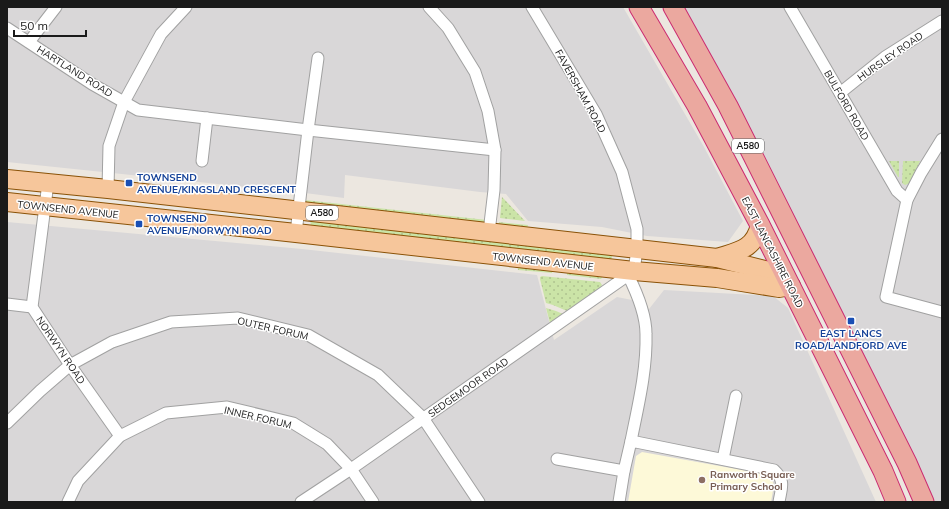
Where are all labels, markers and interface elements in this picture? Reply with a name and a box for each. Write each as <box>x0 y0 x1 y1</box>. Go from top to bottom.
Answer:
scale bar <box>14 12 86 38</box>
text: 50 m <box>20 18 48 33</box>
street label: HURSLEY ROAD <box>855 29 926 84</box>
street label: HARTLAND ROAD <box>34 43 115 100</box>
street label: FAVERSHAM ROAD <box>552 47 609 135</box>
street label: BULFORD ROAD <box>821 68 872 143</box>
road number: A580 <box>732 139 764 153</box>
place label: TOWNSEND AVENUE/KINGSLAND CRESCENT <box>137 171 297 196</box>
marker: TOWNSEND AVENUE/KINGSLAND CRESCENT <box>124 178 134 188</box>
street label: EAST LANCASHIRE ROAD <box>739 195 806 310</box>
street label: TOWNSEND AVENUE <box>17 198 119 221</box>
road number: A580 <box>306 206 338 220</box>
place label: TOWNSEND AVENUE/NORWYN ROAD <box>147 212 272 237</box>
marker: TOWNSEND AVENUE/NORWYN ROAD <box>134 219 144 229</box>
street label: TOWNSEND AVENUE <box>492 250 594 273</box>
street label: NORWYN ROAD <box>33 314 88 387</box>
street label: OUTER FORUM <box>236 314 310 343</box>
marker: EAST LANCS ROAD/LANDFORD AVE <box>846 316 856 326</box>
place label: EAST LANCS ROAD/LANDFORD AVE <box>795 327 907 352</box>
street label: SEDGEMOOR ROAD <box>425 355 511 420</box>
street label: INNER FORUM <box>223 403 293 432</box>
place label: Ranworth Square Primary School <box>710 468 795 493</box>
marker: Ranworth Square Primary School <box>697 475 707 485</box>

